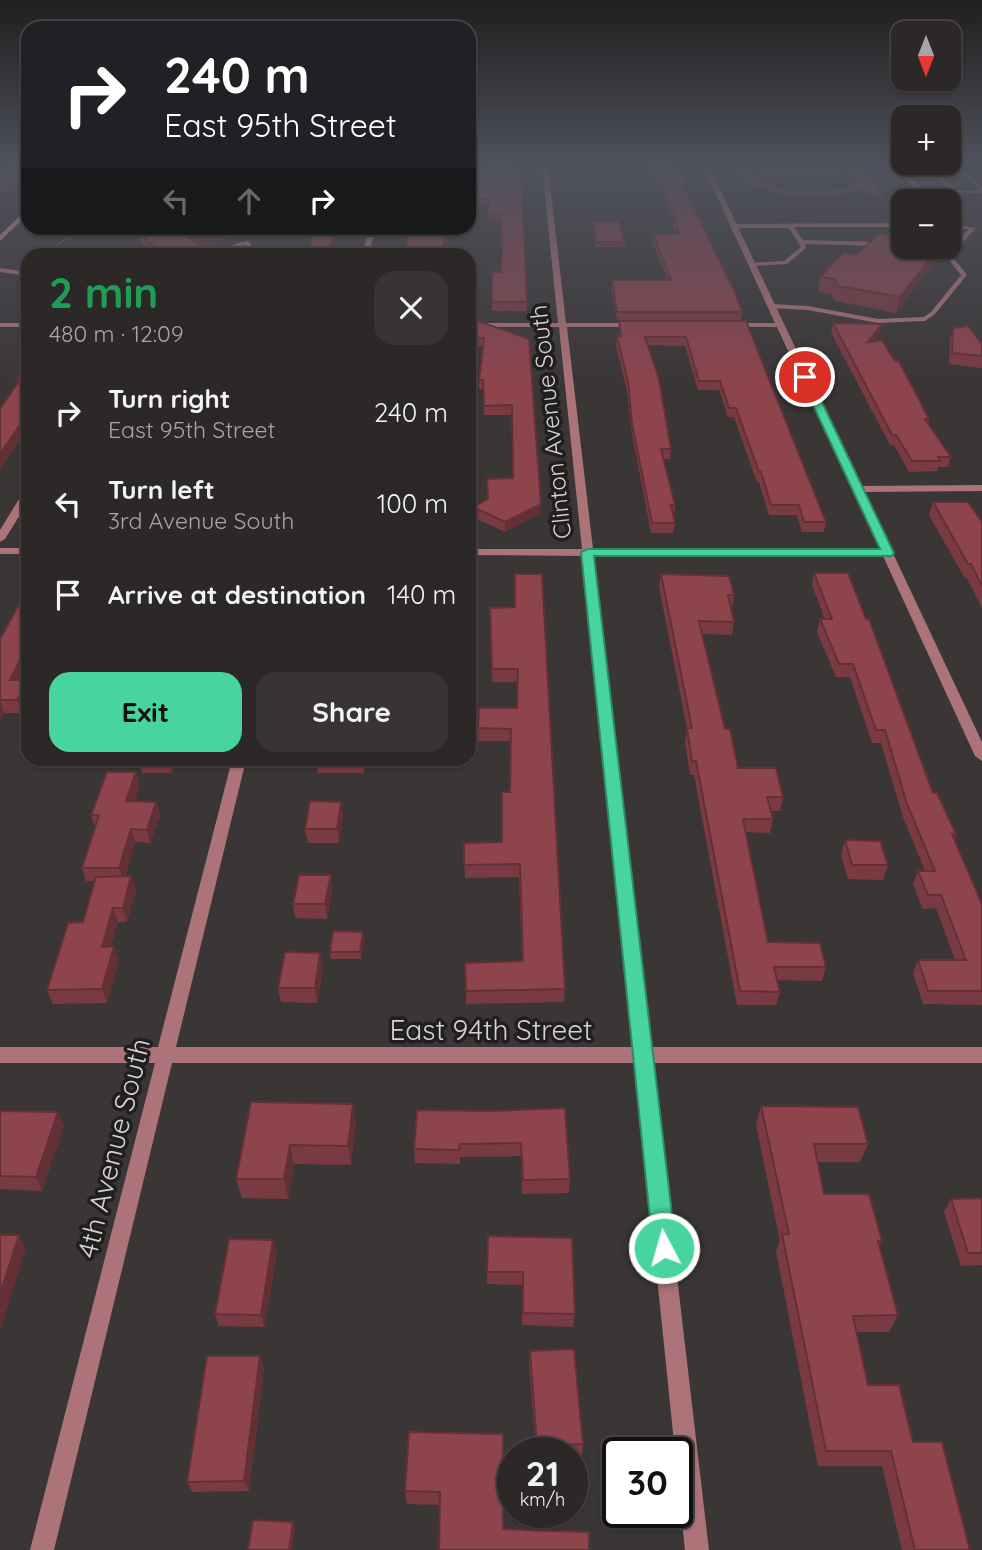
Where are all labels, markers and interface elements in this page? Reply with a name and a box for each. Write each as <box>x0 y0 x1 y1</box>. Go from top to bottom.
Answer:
north arrow <box>891 21 961 91</box>
map controls <box>891 21 961 259</box>
text: 240 m <box>164 44 310 105</box>
icon: right <box>49 49 140 140</box>
text: East 95th Street <box>164 105 397 145</box>
button: + <box>891 105 961 175</box>
icon: left <box>157 182 195 220</box>
icon: ahead <box>230 182 268 220</box>
icon: right <box>303 182 341 220</box>
button: − <box>891 189 961 259</box>
text: 2 min <box>49 266 158 319</box>
button: close <box>374 271 448 345</box>
street label: Clinton Avenue South <box>523 303 577 541</box>
text: 480 m · 12:09 <box>49 319 184 348</box>
pin <box>775 347 835 407</box>
icon: arrive <box>786 358 824 396</box>
text: Turn right <box>108 382 230 415</box>
icon: right <box>49 394 87 432</box>
text: 240 m <box>374 396 448 429</box>
text: East 95th Street <box>108 415 275 444</box>
text: Turn left <box>108 473 215 506</box>
icon: left <box>49 485 87 523</box>
text: 100 m <box>377 487 448 520</box>
text: 3rd Avenue South <box>108 506 294 535</box>
icon: arrive <box>49 576 87 614</box>
text: Arrive at destination <box>108 578 366 611</box>
text: 140 m <box>387 578 456 611</box>
button: Exit <box>49 672 242 752</box>
button: Share <box>256 672 448 752</box>
street label: East 94th Street <box>389 1012 593 1047</box>
street label: 4th Avenue South <box>69 1035 157 1261</box>
position arrow <box>627 1211 701 1285</box>
speed limit sign: 30 <box>602 1437 693 1528</box>
text: 21 <box>526 1451 559 1495</box>
text: km/h <box>520 1488 565 1511</box>

